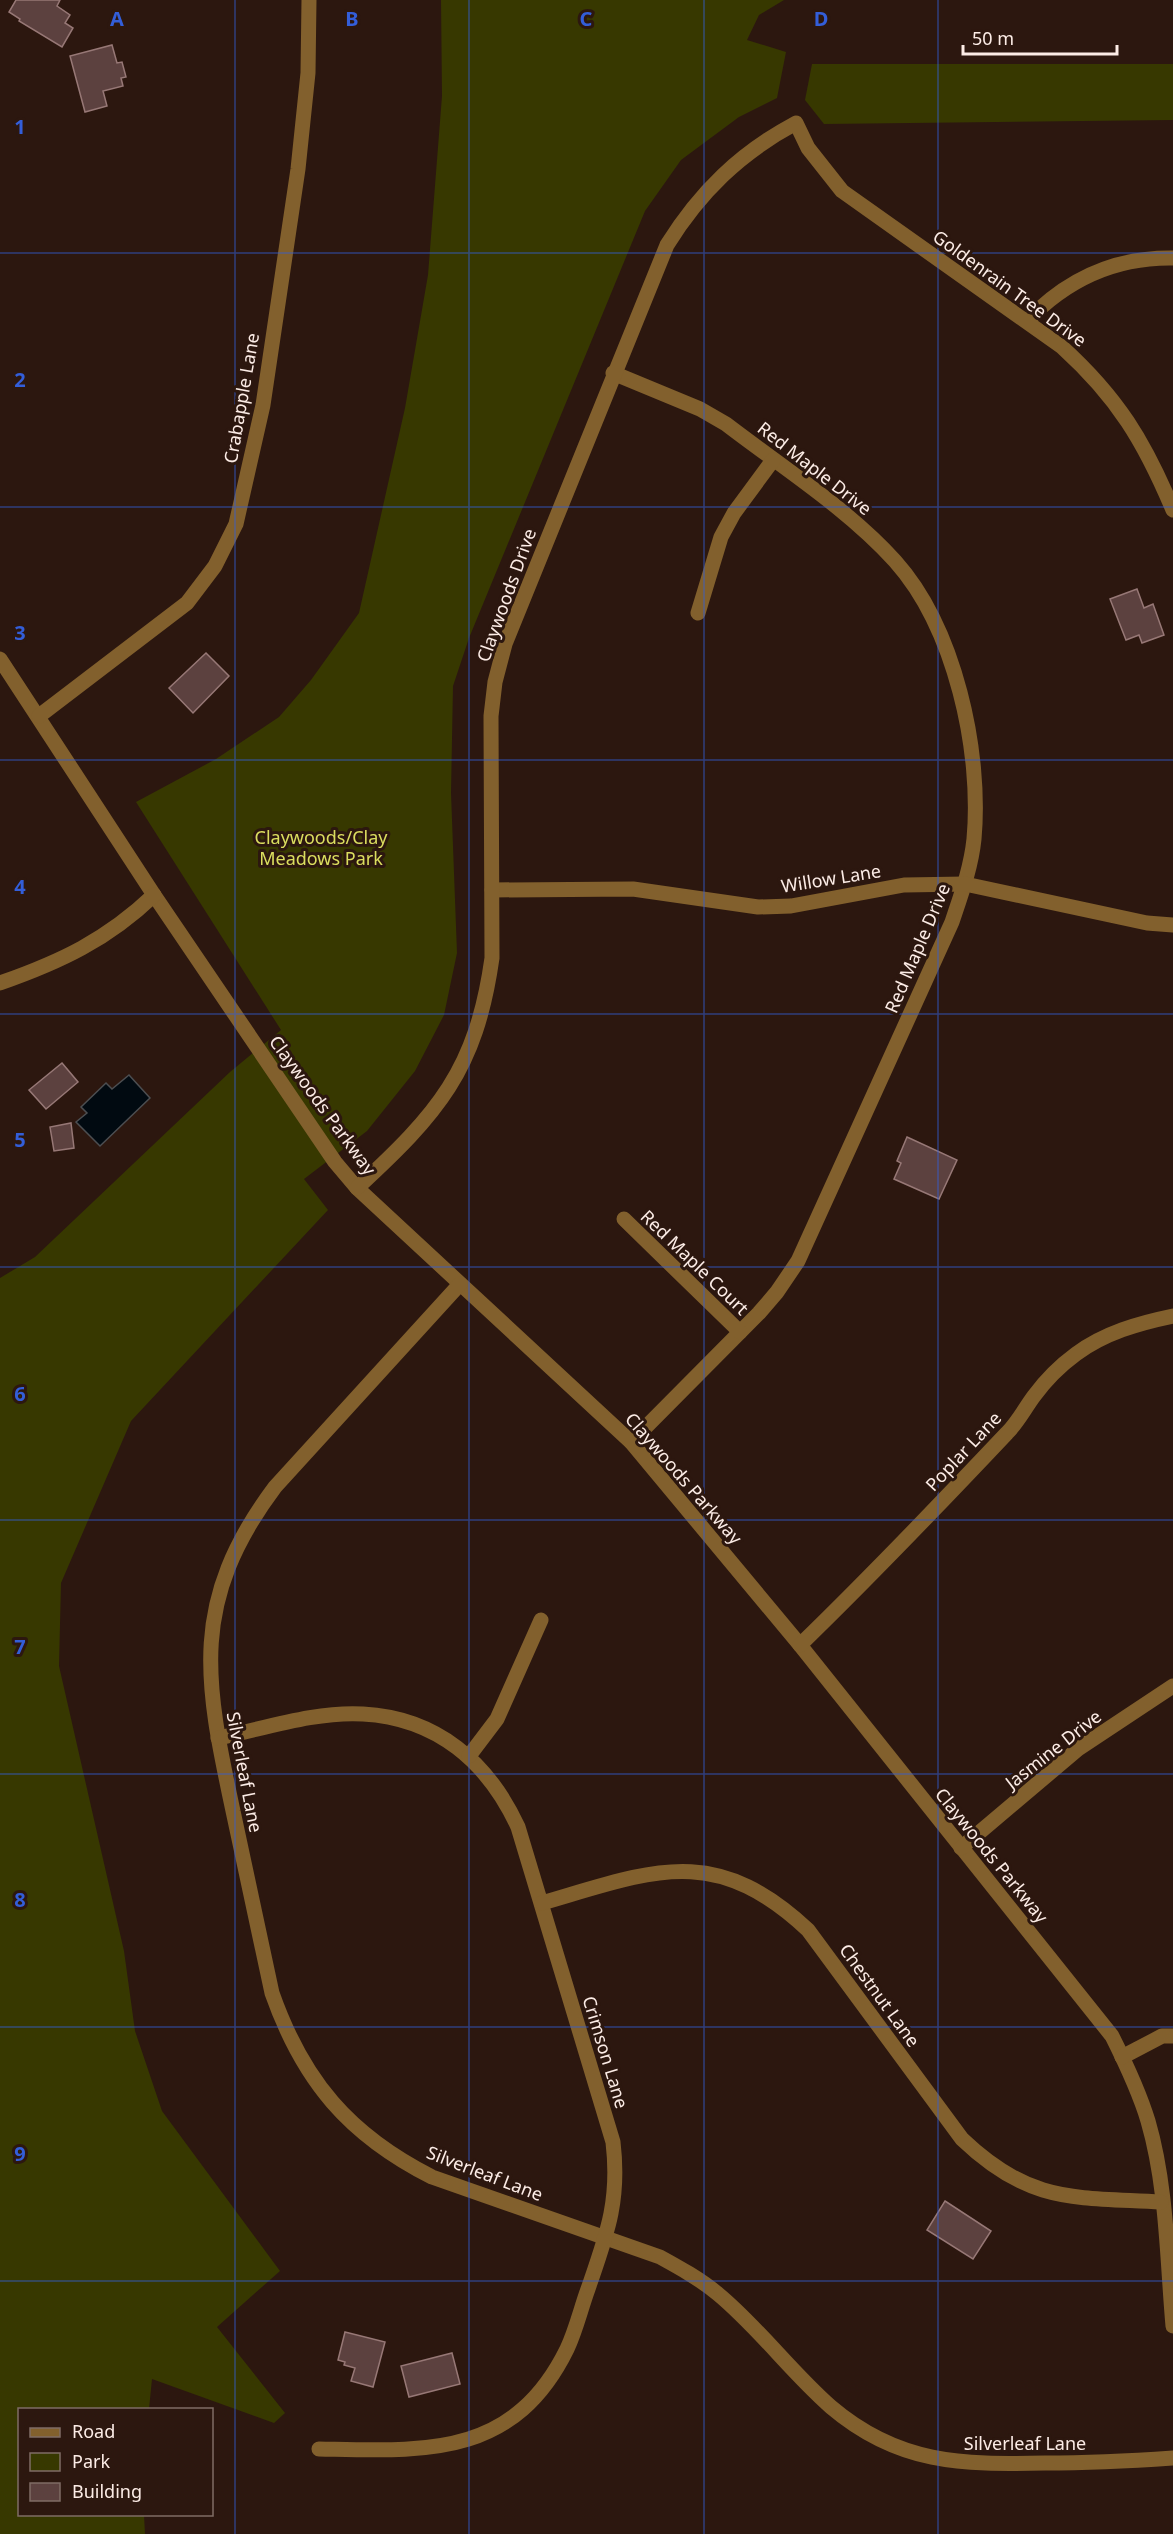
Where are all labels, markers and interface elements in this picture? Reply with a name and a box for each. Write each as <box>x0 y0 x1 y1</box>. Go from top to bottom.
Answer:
text: A <box>110 5 124 32</box>
text: B <box>345 5 359 32</box>
text: C <box>580 5 593 32</box>
text: D <box>814 5 828 32</box>
scale bar <box>963 18 1118 56</box>
text: 50 m <box>972 26 1014 50</box>
text: 1 <box>14 113 26 140</box>
street label: Goldenrain Tree Drive <box>928 224 1092 352</box>
street label: Crabapple Lane <box>218 331 264 465</box>
text: 2 <box>14 366 26 393</box>
street label: Red Maple Drive <box>753 416 877 520</box>
street label: Claywoods Drive <box>471 525 541 665</box>
text: 3 <box>14 619 26 646</box>
park label: Claywoods/Clay Meadows Park <box>255 825 388 870</box>
street label: Willow Lane <box>779 858 883 898</box>
text: 4 <box>14 873 26 900</box>
street label: Red Maple Drive <box>879 880 955 1016</box>
street label: Claywoods Parkway <box>264 1030 382 1180</box>
text: 5 <box>14 1126 26 1153</box>
street label: Red Maple Court <box>636 1204 755 1320</box>
text: 6 <box>14 1380 26 1407</box>
street label: Poplar Lane <box>920 1406 1006 1496</box>
street label: Claywoods Parkway <box>620 1407 748 1550</box>
text: 7 <box>14 1633 26 1660</box>
street label: Jasmine Drive <box>998 1704 1106 1795</box>
street label: Silverleaf Lane <box>222 1710 268 1834</box>
street label: Claywoods Parkway <box>930 1783 1054 1928</box>
text: 8 <box>14 1886 26 1913</box>
street label: Chestnut Lane <box>834 1939 926 2051</box>
street label: Crimson Lane <box>578 1993 634 2111</box>
text: 9 <box>14 2140 26 2167</box>
street label: Silverleaf Lane <box>424 2140 546 2206</box>
legend <box>18 2408 213 2516</box>
text: Road <box>72 2419 115 2443</box>
street label: Silverleaf Lane <box>964 2431 1086 2455</box>
text: Park <box>72 2449 110 2473</box>
text: Building <box>72 2479 142 2503</box>

